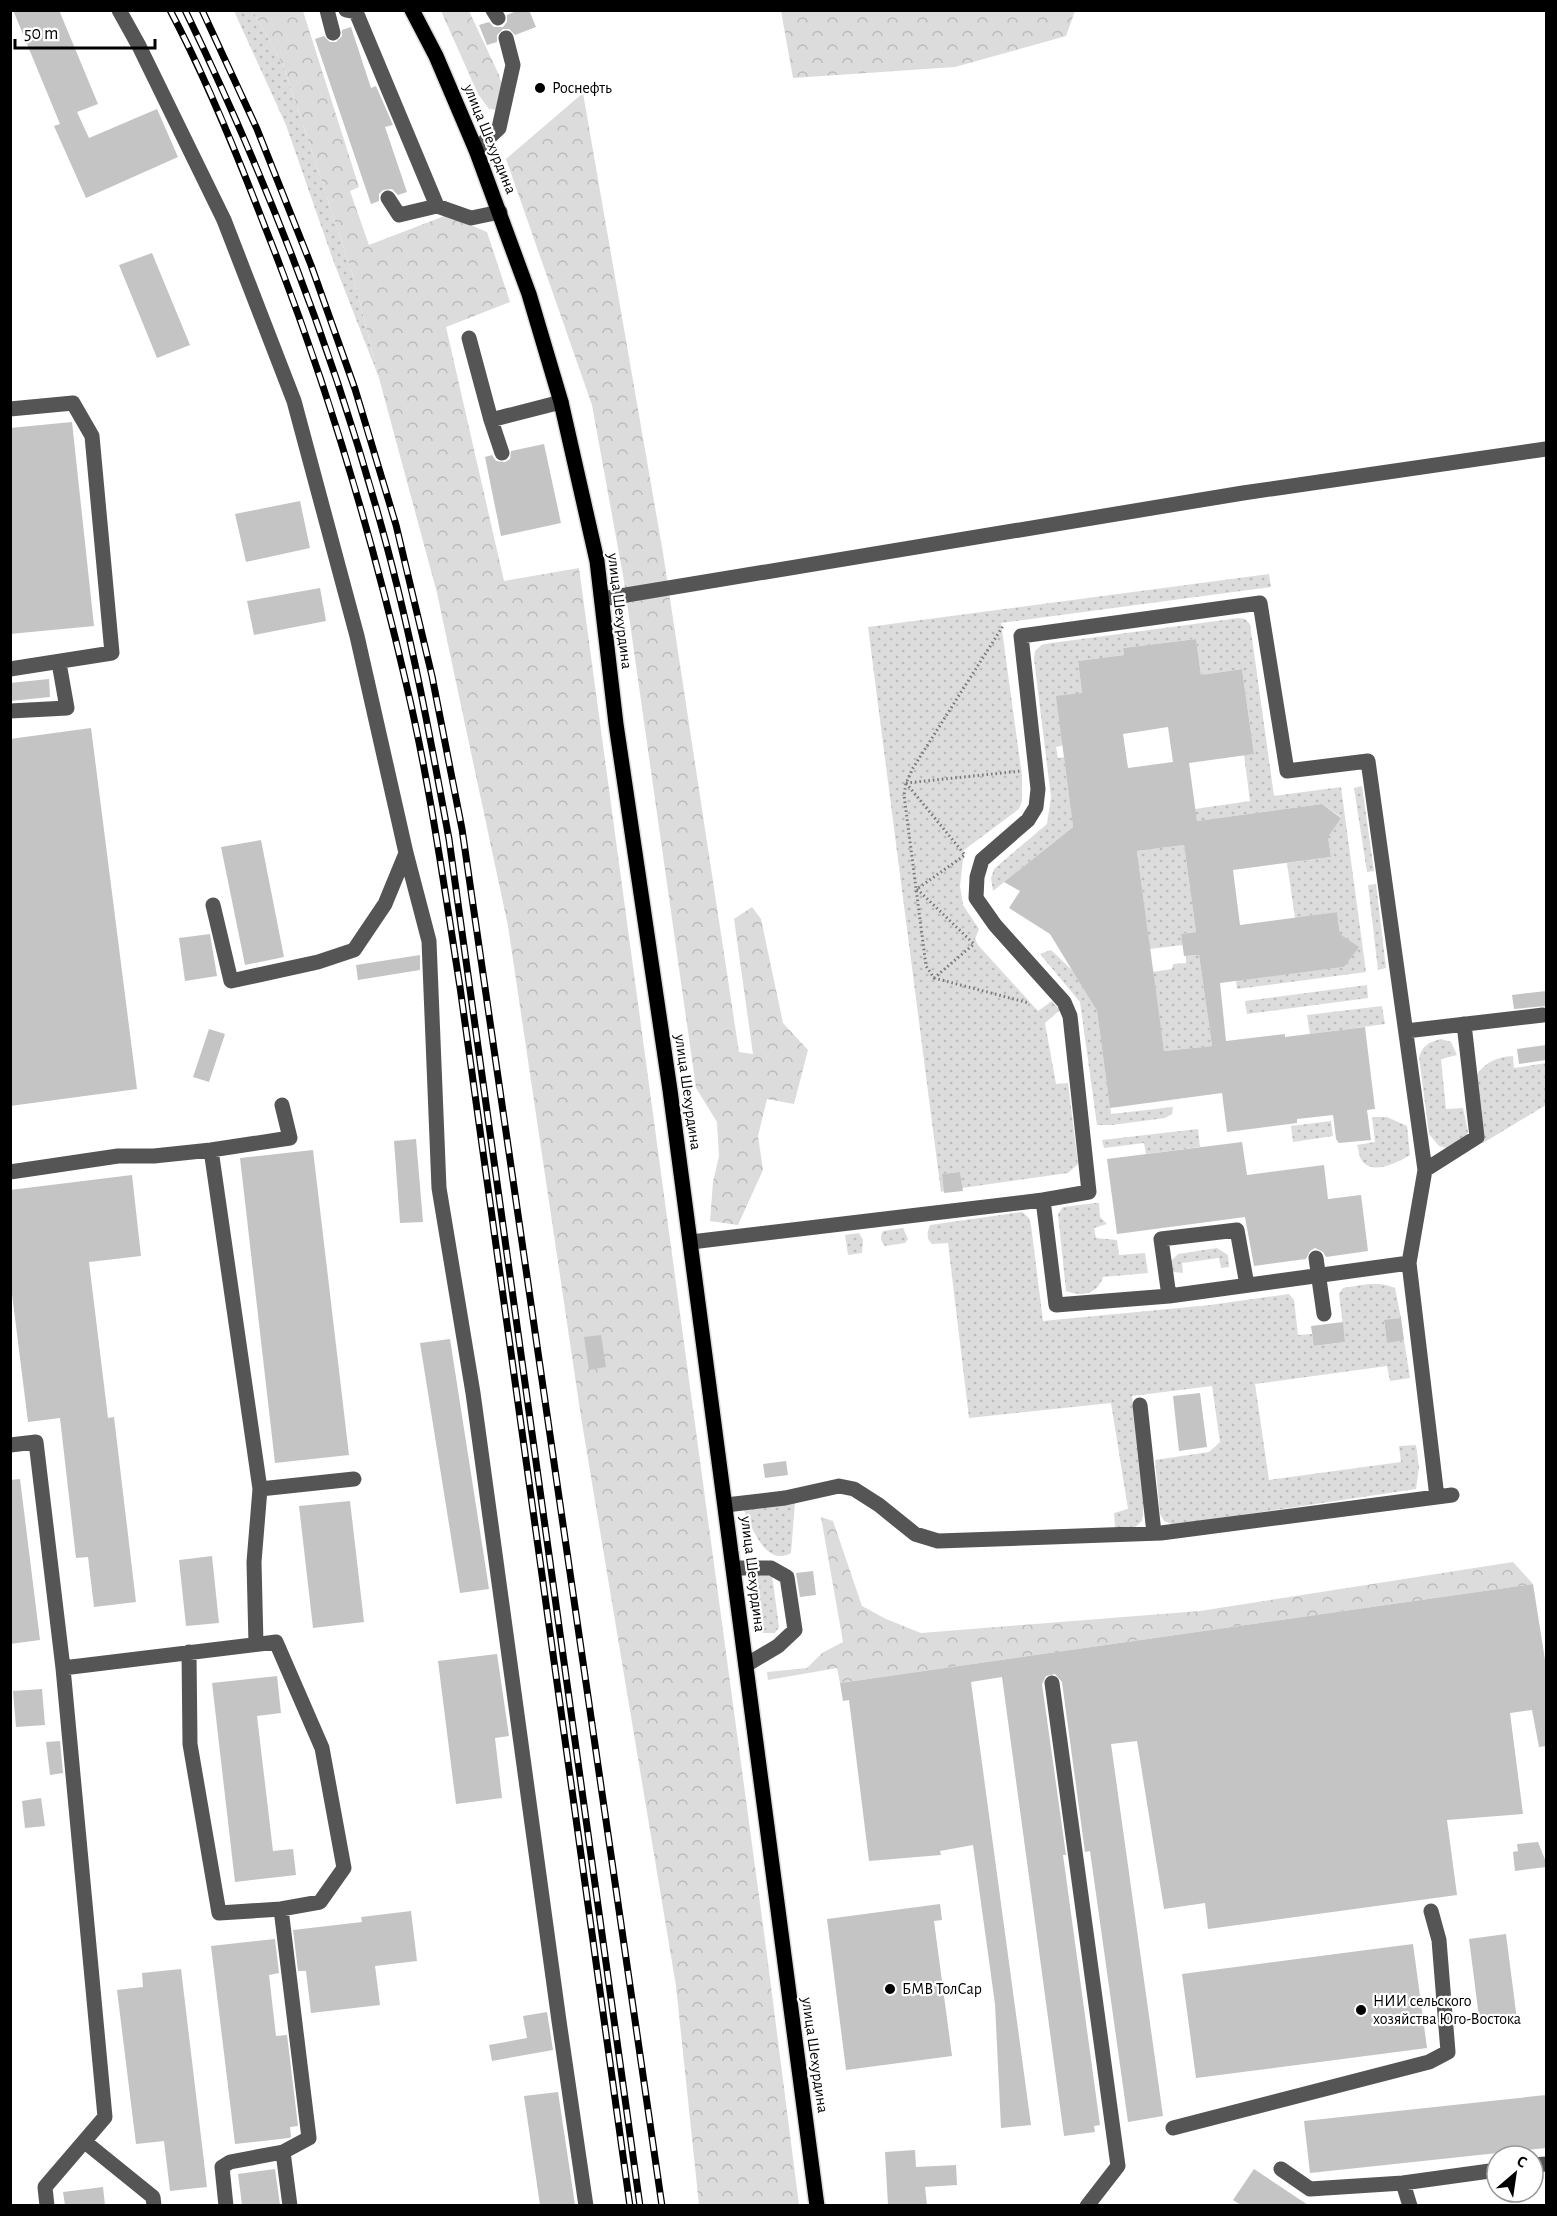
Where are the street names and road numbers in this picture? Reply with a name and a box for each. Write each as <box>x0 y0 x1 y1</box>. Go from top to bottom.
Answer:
street label: улица Шехурдина <box>459 81 519 196</box>
street label: улица Шехурдина <box>604 551 635 670</box>
street label: улица Шехурдина <box>671 1032 704 1151</box>
street label: улица Шехурдина <box>737 1514 768 1633</box>
street label: улица Шехурдина <box>798 1995 831 2114</box>

